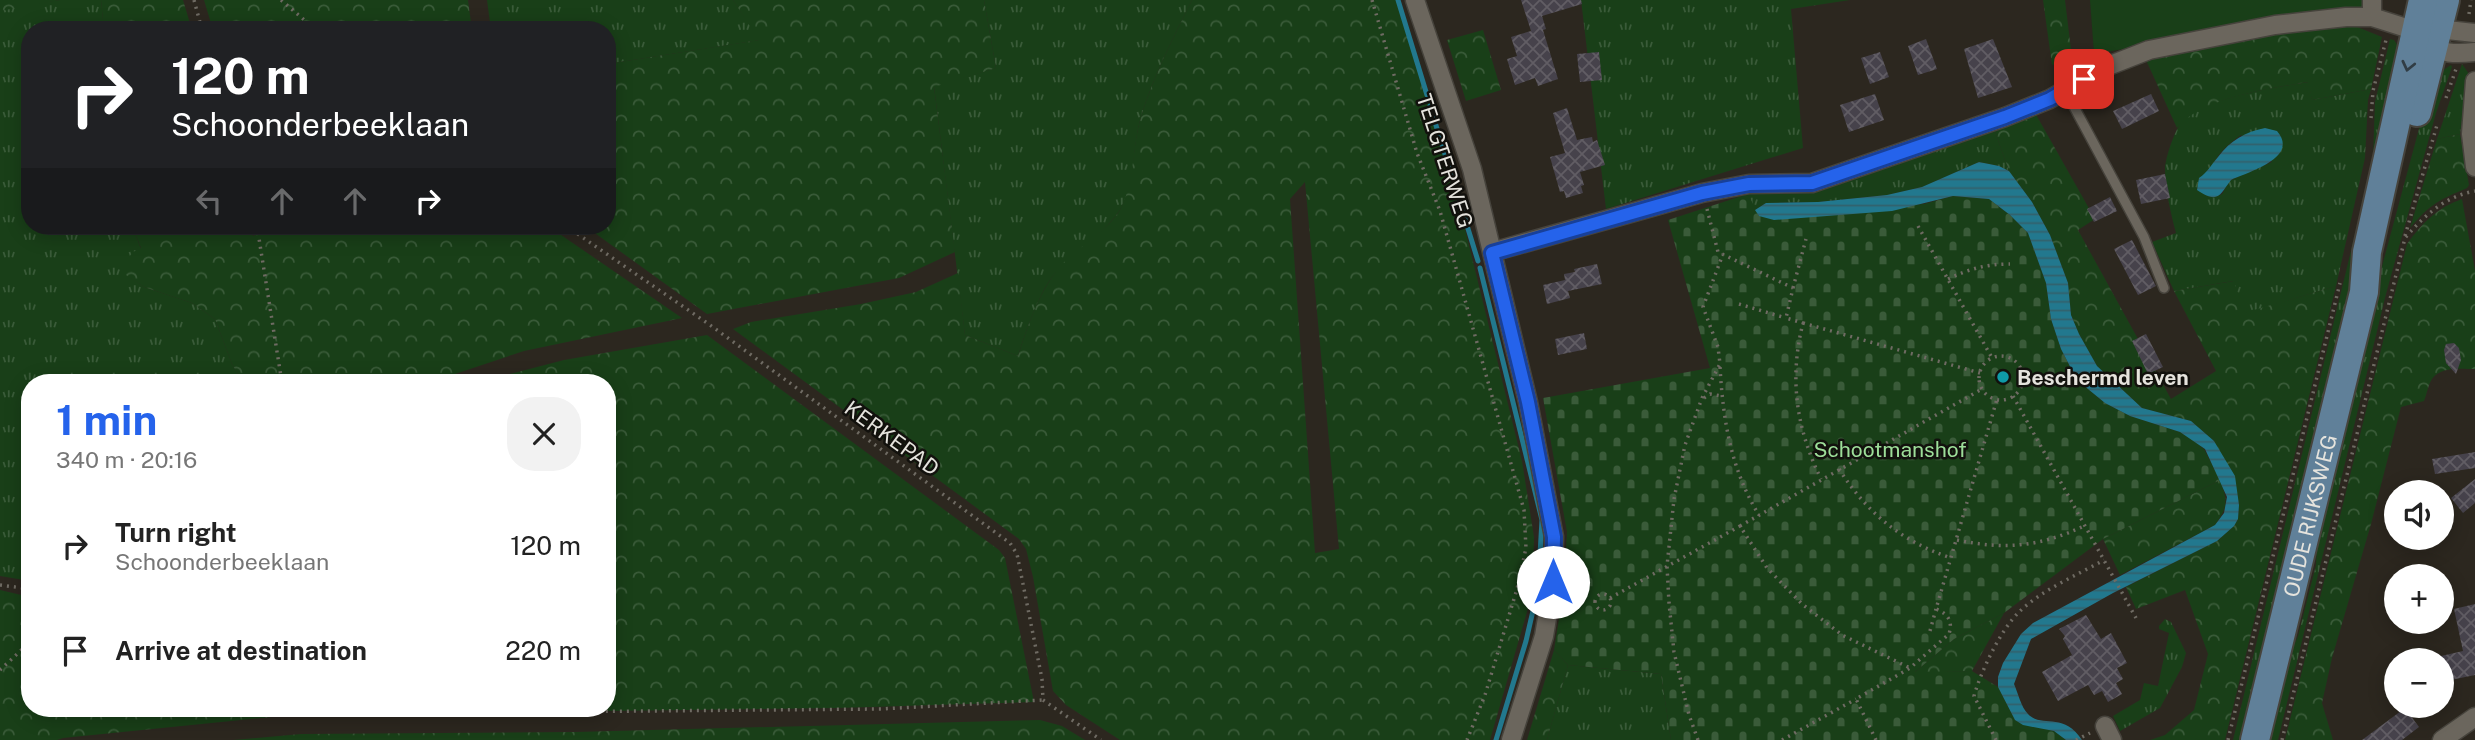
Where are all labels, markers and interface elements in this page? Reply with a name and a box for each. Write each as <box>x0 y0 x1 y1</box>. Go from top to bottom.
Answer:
text: 120 m <box>171 47 310 105</box>
icon: right <box>56 49 147 140</box>
pin <box>2054 49 2114 109</box>
icon: arrive <box>2065 60 2103 98</box>
one-way arrow <box>2402 60 2416 72</box>
street label: TELGTERWEG <box>1412 91 1478 231</box>
text: Schoonderbeeklaan <box>171 106 469 143</box>
icon: left <box>190 182 228 220</box>
icon: ahead <box>263 182 301 220</box>
icon: ahead <box>336 182 374 220</box>
icon: right <box>409 182 447 220</box>
place label: Beschermd leven <box>2017 365 2189 390</box>
marker: Beschermd leven <box>1995 369 2011 385</box>
text: 1 min <box>56 395 157 444</box>
street label: KERKEPAD <box>840 395 944 481</box>
button: close <box>507 397 581 471</box>
street label: OUDE RIJKSWEG <box>2278 432 2341 599</box>
park label: Schootmanshof <box>1813 437 1967 462</box>
text: 340 m · 20:16 <box>56 446 197 473</box>
map controls <box>2384 480 2454 718</box>
button: sound <box>2384 480 2454 550</box>
text: Turn right <box>115 517 237 548</box>
icon: right <box>56 527 94 565</box>
text: 120 m <box>510 530 581 561</box>
position arrow <box>1516 545 1590 619</box>
text: Schoonderbeeklaan <box>115 548 329 575</box>
button: + <box>2384 564 2454 634</box>
icon: arrive <box>56 632 94 670</box>
text: Arrive at destination <box>115 635 367 666</box>
text: 220 m <box>505 635 581 666</box>
button: − <box>2384 648 2454 718</box>

